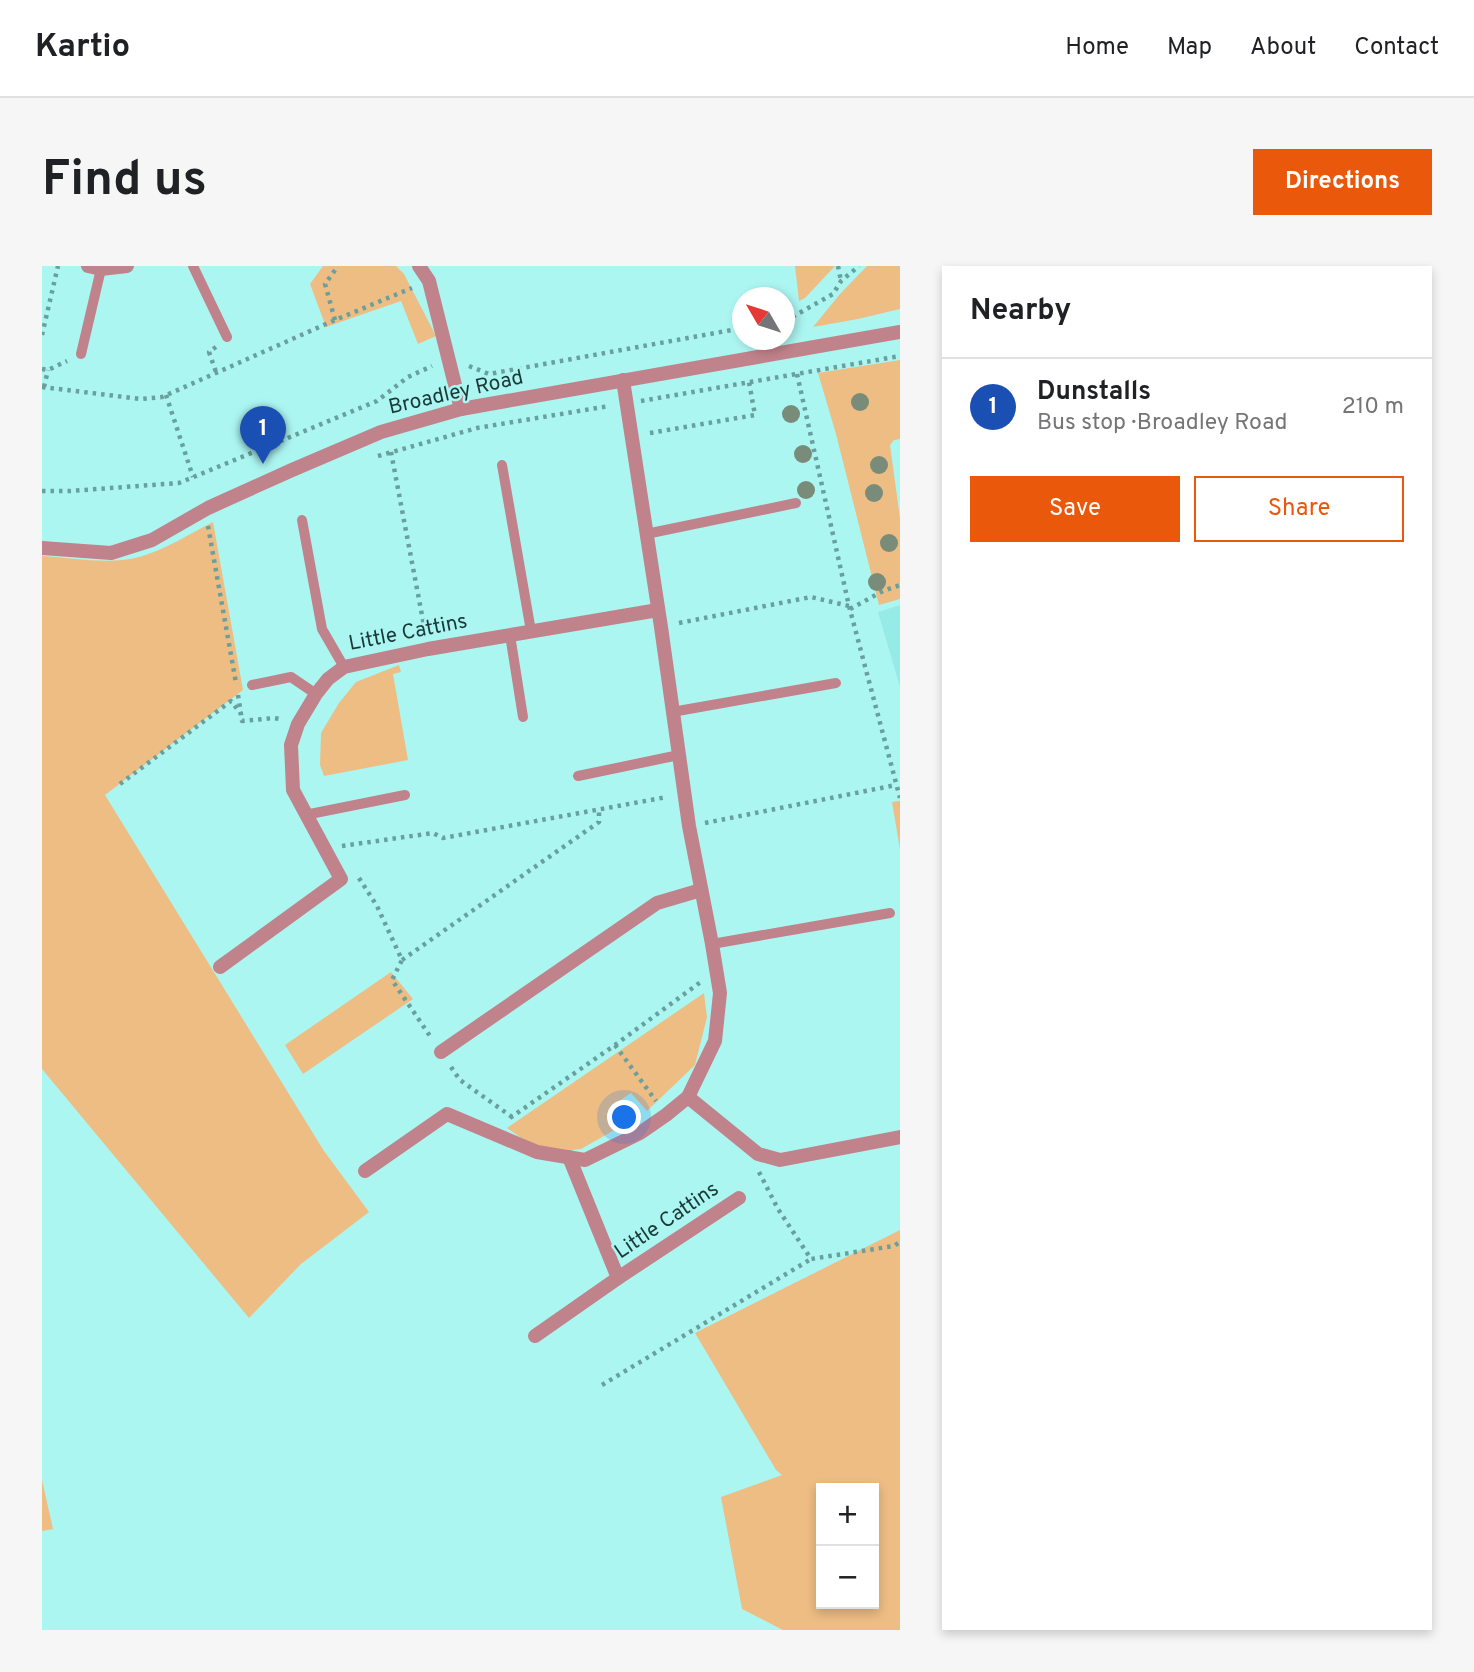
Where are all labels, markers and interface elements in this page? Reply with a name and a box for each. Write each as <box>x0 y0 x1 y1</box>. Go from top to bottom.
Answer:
text: Kartio <box>35 27 130 69</box>
text: Home <box>1065 33 1129 63</box>
text: Map <box>1167 33 1212 63</box>
text: About <box>1250 33 1316 63</box>
text: Contact <box>1354 33 1439 63</box>
button: Directions <box>1253 149 1432 215</box>
text: Find us <box>42 151 207 213</box>
north arrow <box>732 287 795 350</box>
text: Nearby <box>970 293 1071 330</box>
street label: Broadley Road <box>386 364 526 422</box>
text: Dunstalls <box>1037 376 1151 409</box>
text: 1 <box>988 393 998 422</box>
text: 210 m <box>1342 393 1404 422</box>
pin: 1 <box>240 406 286 464</box>
text: Bus stop · Broadley Road <box>1037 409 1288 438</box>
button: Save <box>970 476 1180 542</box>
button: Share <box>1194 476 1404 542</box>
street label: Little Cattins <box>346 608 470 658</box>
your location <box>607 1100 641 1134</box>
street label: Little Cattins <box>610 1176 724 1266</box>
map controls <box>816 1483 879 1609</box>
button: + <box>816 1483 879 1546</box>
button: − <box>816 1546 879 1609</box>

